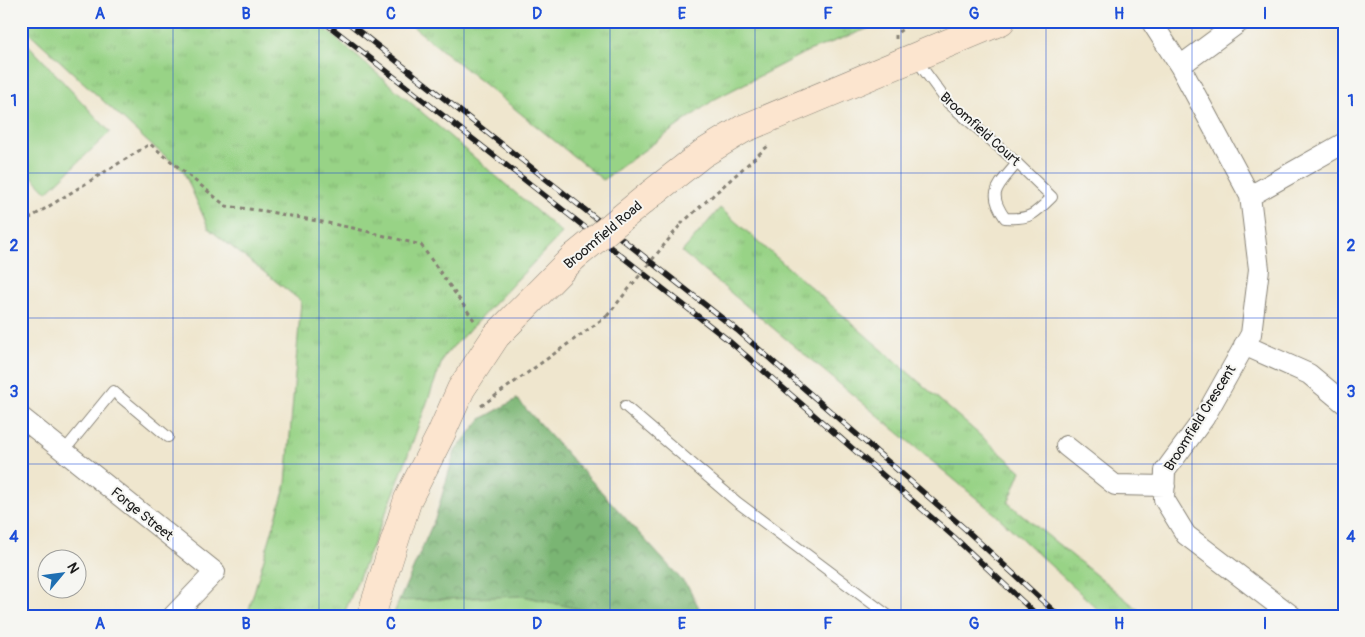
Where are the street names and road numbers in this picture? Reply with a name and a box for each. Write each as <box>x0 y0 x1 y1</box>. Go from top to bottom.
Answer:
street label: Broomfield Court <box>936 89 1024 170</box>
street label: Broomfield Road <box>560 197 646 273</box>
street label: Broomfield Crescent <box>1161 362 1240 474</box>
street label: Forge Street <box>107 484 177 544</box>

